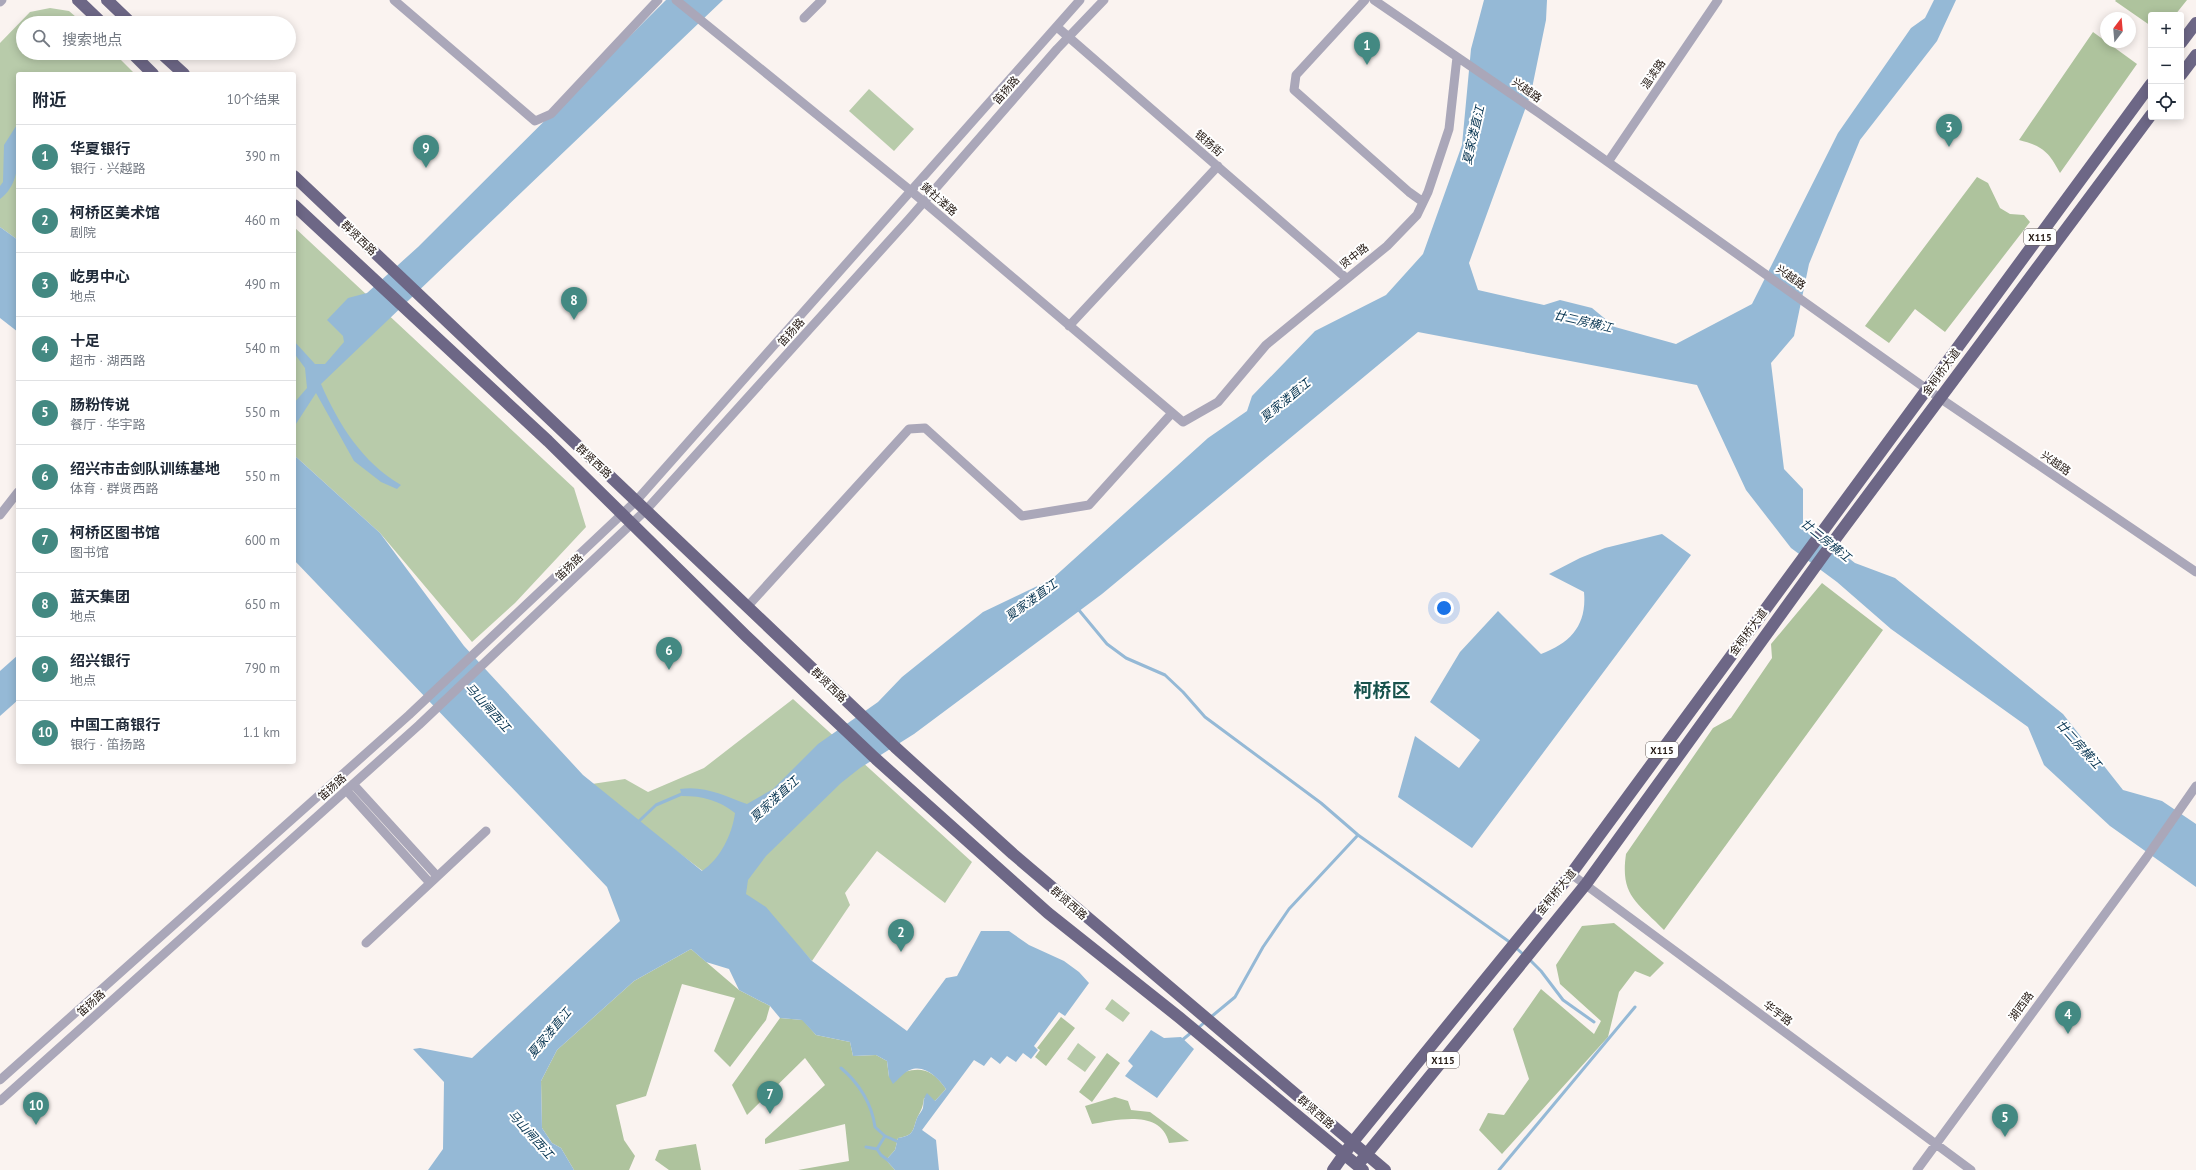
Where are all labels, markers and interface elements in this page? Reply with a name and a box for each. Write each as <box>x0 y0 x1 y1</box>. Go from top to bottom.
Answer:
north arrow <box>2100 12 2136 48</box>
map controls <box>2148 12 2184 120</box>
button: + <box>2148 12 2184 48</box>
search box <box>16 16 296 60</box>
icon: search <box>30 27 52 49</box>
text: 搜索地点 <box>62 30 122 49</box>
pin: 1 <box>1354 32 1380 65</box>
button: − <box>2148 48 2184 84</box>
street label: 温渎路 <box>1638 56 1668 92</box>
street label: 笛扬路 <box>990 73 1022 107</box>
street label: 兴越路 <box>1509 75 1545 105</box>
button: locate <box>2148 84 2184 120</box>
text: 附近 <box>32 89 66 111</box>
text: 10个结果 <box>227 91 280 108</box>
water label: 夏家溇直江 <box>1459 102 1488 166</box>
pin: 3 <box>1936 114 1962 147</box>
street label: 银扬街 <box>1192 127 1226 159</box>
pin: 9 <box>413 135 439 168</box>
text: 华夏银行 <box>70 139 130 158</box>
text: 1 <box>41 148 49 165</box>
text: 390 m <box>245 148 280 165</box>
text: 银行 · 兴越路 <box>70 160 145 177</box>
street label: 黄社溇路 <box>918 179 960 219</box>
text: 柯桥区美术馆 <box>70 203 160 222</box>
text: 2 <box>41 212 49 229</box>
text: 460 m <box>245 212 280 229</box>
street label: 群贤西路 <box>338 218 380 258</box>
text: 剧院 <box>70 224 96 241</box>
road number: X115 <box>2024 229 2056 245</box>
street label: 贤中路 <box>1337 240 1371 272</box>
street label: 兴越路 <box>1773 262 1809 292</box>
text: 屹男中心 <box>70 267 130 286</box>
text: 3 <box>41 276 49 293</box>
text: 490 m <box>245 276 280 293</box>
pin: 8 <box>561 287 587 320</box>
text: 地点 <box>70 288 96 305</box>
water label: 廿二房横江 <box>1552 307 1616 336</box>
street label: 笛扬路 <box>775 315 807 349</box>
text: 十足 <box>70 331 100 350</box>
text: 4 <box>41 340 49 357</box>
text: 540 m <box>245 340 280 357</box>
street label: 金柯桥大道 <box>1919 346 1963 398</box>
text: 超市 · 湖西路 <box>70 352 145 369</box>
water label: 夏家溇直江 <box>1257 374 1315 425</box>
text: 肠粉传说 <box>70 395 130 414</box>
text: 5 <box>41 404 49 421</box>
text: 550 m <box>245 404 280 421</box>
text: 餐厅 · 华宇路 <box>70 416 145 433</box>
street label: 群贤西路 <box>573 441 615 481</box>
street label: 兴越路 <box>2038 448 2074 478</box>
text: 绍兴市击剑队训练基地 <box>70 459 220 478</box>
text: 6 <box>41 468 49 485</box>
text: 550 m <box>245 468 280 485</box>
text: 体育 · 群贤西路 <box>70 480 158 497</box>
water label: 廿二房横江 <box>1798 515 1856 566</box>
text: 柯桥区图书馆 <box>70 523 160 542</box>
text: 7 <box>41 532 49 549</box>
text: 600 m <box>245 532 280 549</box>
text: 图书馆 <box>70 544 109 561</box>
street label: 笛扬路 <box>552 551 586 583</box>
water label: 夏家溇直江 <box>1002 575 1061 624</box>
text: 蓝天集团 <box>70 587 130 606</box>
text: 8 <box>41 596 49 613</box>
text: 650 m <box>245 596 280 613</box>
your location <box>1434 598 1454 618</box>
street label: 金柯桥大道 <box>1726 606 1770 658</box>
text: 地点 <box>70 608 96 625</box>
pin: 6 <box>656 637 682 670</box>
text: 绍兴银行 <box>70 651 130 670</box>
text: 9 <box>41 660 49 677</box>
text: 790 m <box>245 660 280 677</box>
street label: 群贤西路 <box>808 665 850 705</box>
text: 地点 <box>70 672 96 689</box>
district label: 柯桥区 <box>1353 678 1411 702</box>
water label: 马山闸西江 <box>462 680 515 736</box>
text: 中国工商银行 <box>70 715 160 734</box>
water label: 廿二房横江 <box>2053 717 2106 773</box>
text: 10 <box>38 724 52 741</box>
text: 1.1 km <box>243 724 280 741</box>
text: 银行 · 笛扬路 <box>70 736 145 753</box>
road number: X115 <box>1646 742 1678 758</box>
street label: 笛扬路 <box>315 771 349 803</box>
water label: 夏家溇直江 <box>747 772 803 825</box>
street label: 金柯桥大道 <box>1533 866 1579 918</box>
street label: 群贤西路 <box>1048 883 1090 923</box>
pin: 2 <box>888 919 914 952</box>
street label: 笛扬路 <box>74 987 108 1019</box>
street label: 湖西路 <box>2006 989 2036 1023</box>
street label: 华宇路 <box>1761 997 1795 1029</box>
pin: 4 <box>2055 1001 2081 1034</box>
water label: 夏家溇直江 <box>524 1004 575 1061</box>
road number: X115 <box>1427 1052 1459 1068</box>
pin: 7 <box>757 1081 783 1114</box>
pin: 10 <box>23 1092 49 1125</box>
street label: 群贤西路 <box>1295 1092 1337 1132</box>
pin: 5 <box>1992 1104 2018 1137</box>
water label: 马山闸西江 <box>505 1107 558 1163</box>

